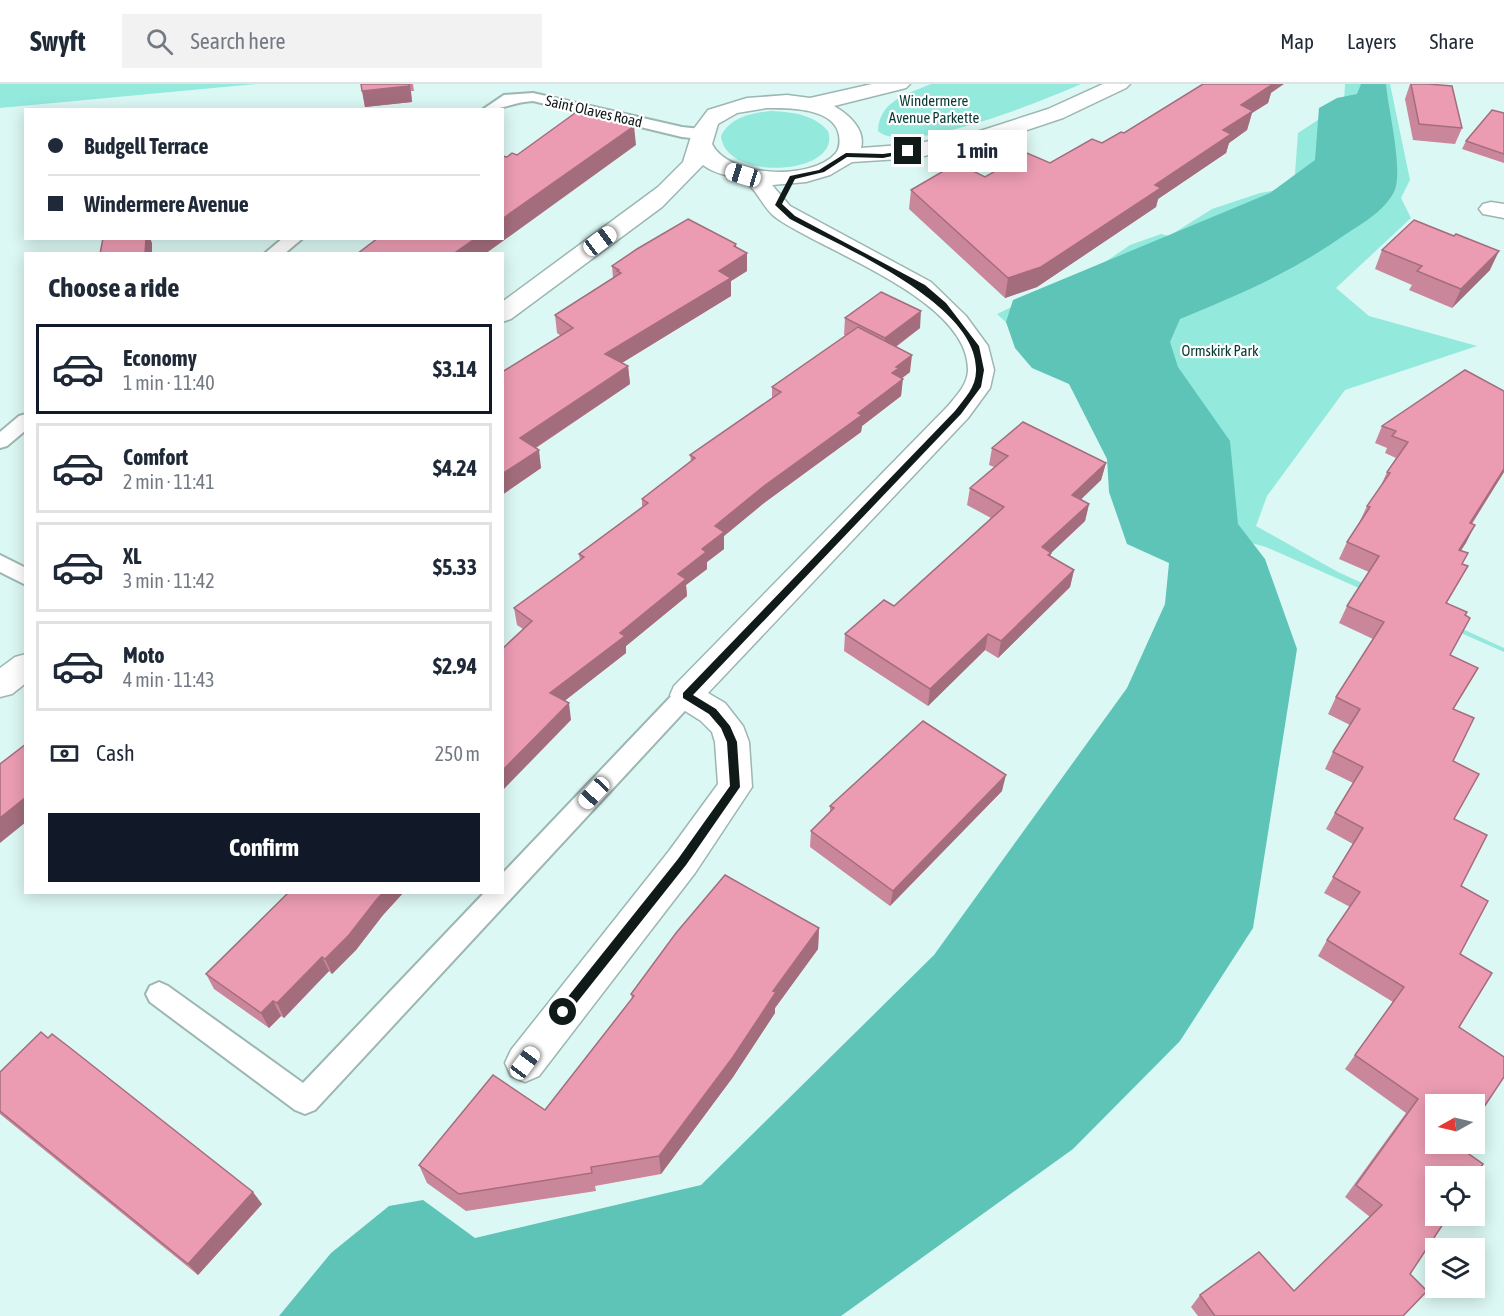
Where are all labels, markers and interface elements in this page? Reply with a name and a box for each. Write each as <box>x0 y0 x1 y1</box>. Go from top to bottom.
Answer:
search box <box>122 14 542 68</box>
text: Swyft <box>30 25 86 57</box>
icon: search <box>143 25 176 58</box>
text: Search here <box>191 28 285 54</box>
text: Map <box>1280 29 1314 53</box>
text: Layers <box>1347 29 1397 53</box>
text: Share <box>1430 29 1474 53</box>
street label: Saint Olaves Road <box>544 92 644 130</box>
park label: Windermere Avenue Parkette <box>889 92 979 126</box>
callout: 1 min <box>929 130 1028 172</box>
text: Budgell Terrace <box>84 133 208 159</box>
route end <box>894 137 921 164</box>
text: 1 min <box>957 139 998 162</box>
car <box>723 161 763 189</box>
text: Windermere Avenue <box>84 191 249 217</box>
car <box>580 223 620 259</box>
text: Choose a ride <box>48 272 180 303</box>
icon: car <box>51 342 105 396</box>
park label: Ormskirk Park <box>1181 342 1259 359</box>
text: Economy <box>123 345 197 371</box>
text: $3.14 <box>433 356 477 382</box>
text: 1 min · 11:40 <box>123 371 215 394</box>
icon: car <box>51 441 105 495</box>
text: Comfort <box>123 444 188 470</box>
text: $4.24 <box>433 455 477 481</box>
text: 2 min · 11:41 <box>123 470 215 493</box>
icon: car <box>51 540 105 594</box>
text: XL <box>123 543 141 569</box>
text: $5.33 <box>433 554 477 580</box>
text: 3 min · 11:42 <box>123 569 215 592</box>
icon: car <box>51 639 105 693</box>
text: Moto <box>123 642 165 668</box>
text: $2.94 <box>433 653 477 679</box>
text: 4 min · 11:43 <box>123 668 215 691</box>
icon: cash <box>48 737 81 770</box>
text: Cash <box>96 740 135 766</box>
text: 250 m <box>435 742 480 765</box>
car <box>575 774 613 812</box>
button: Confirm <box>48 813 480 882</box>
route start <box>549 998 576 1025</box>
car <box>507 1043 543 1083</box>
north arrow <box>1425 1094 1485 1154</box>
map controls <box>1425 1094 1485 1298</box>
button: locate <box>1425 1166 1485 1226</box>
button: layers <box>1425 1238 1485 1298</box>

